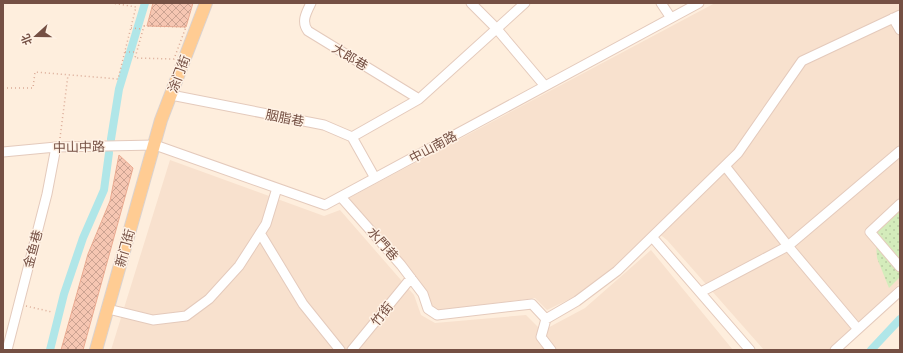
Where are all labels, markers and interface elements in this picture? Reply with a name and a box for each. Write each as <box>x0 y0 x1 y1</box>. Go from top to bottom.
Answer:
north arrow <box>16 16 56 56</box>
text: 北 <box>19 32 35 47</box>
street label: 大郎巷 <box>329 41 371 73</box>
street label: 涂门街 <box>165 53 193 95</box>
street label: 胭脂巷 <box>264 107 306 129</box>
street label: 中山南路 <box>407 128 459 166</box>
street label: 中山中路 <box>53 139 105 155</box>
street label: 水門巷 <box>365 224 401 264</box>
street label: 新门街 <box>112 227 138 269</box>
street label: 金鱼巷 <box>21 228 45 270</box>
street label: 竹街 <box>368 299 396 329</box>

